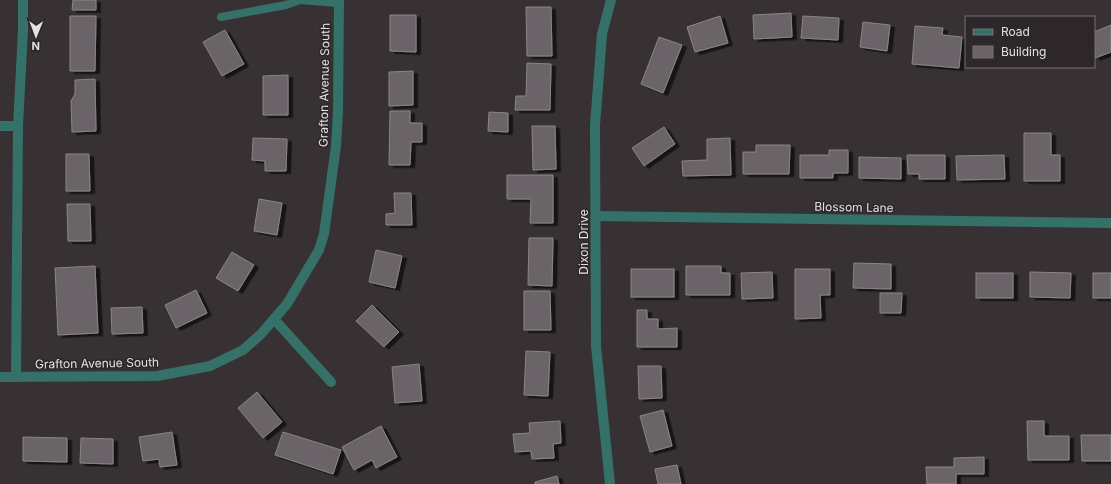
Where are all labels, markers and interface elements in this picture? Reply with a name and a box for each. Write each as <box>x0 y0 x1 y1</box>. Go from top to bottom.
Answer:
north arrow <box>16 16 56 56</box>
legend <box>965 16 1095 68</box>
street label: Grafton Avenue South <box>315 23 333 147</box>
text: Road <box>1001 24 1030 39</box>
text: N <box>32 39 40 53</box>
text: Building <box>1001 44 1046 59</box>
street label: Blossom Lane <box>814 199 894 215</box>
street label: Dixon Drive <box>576 209 591 275</box>
street label: Grafton Avenue South <box>35 354 159 372</box>

